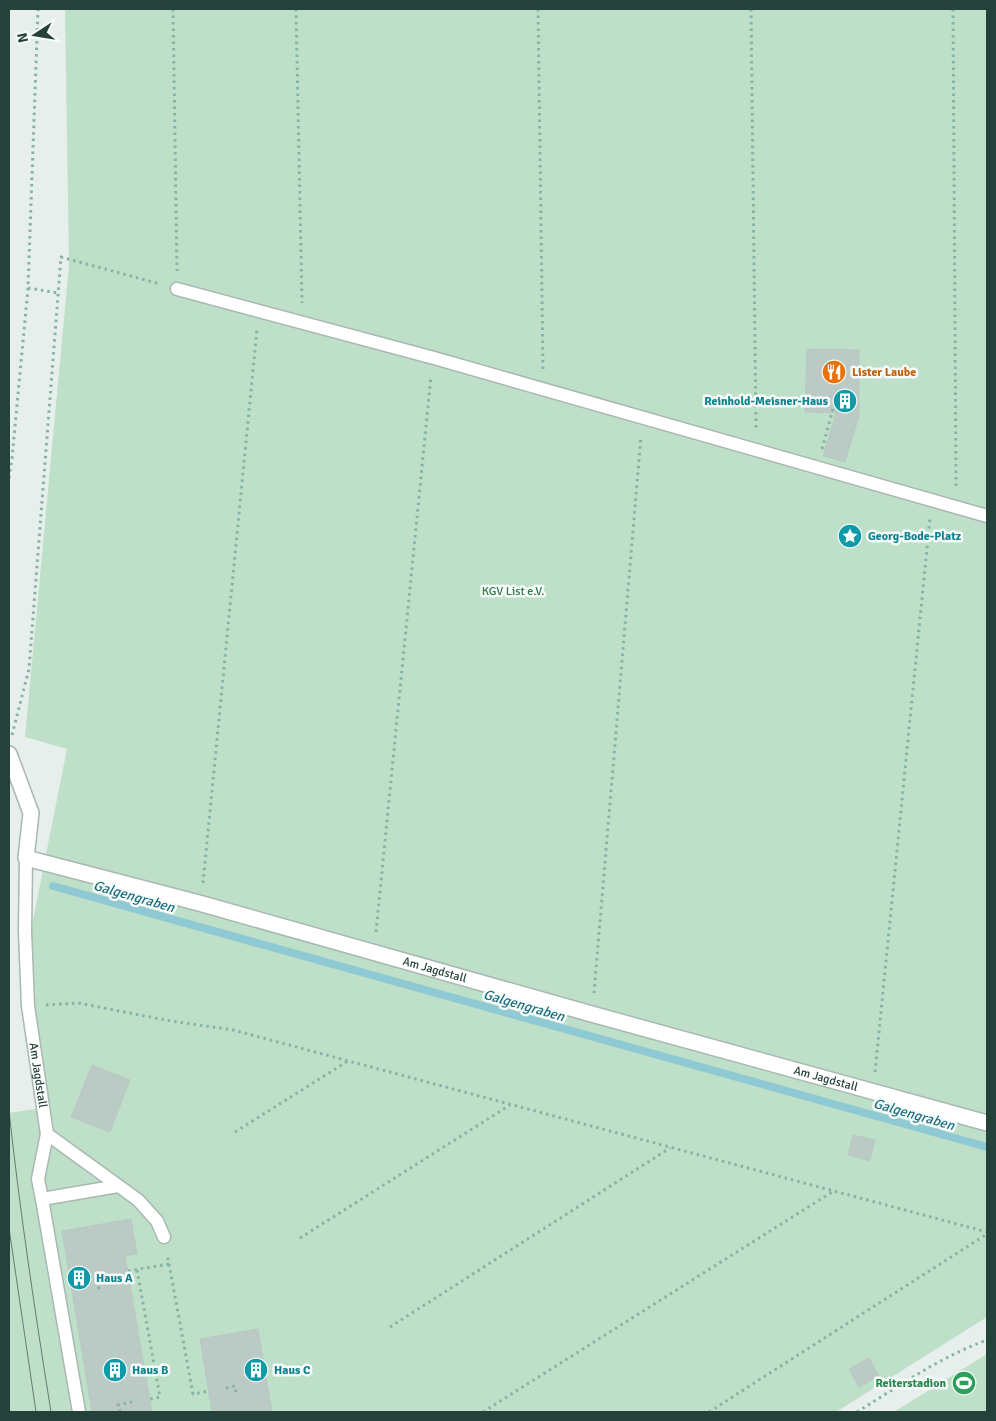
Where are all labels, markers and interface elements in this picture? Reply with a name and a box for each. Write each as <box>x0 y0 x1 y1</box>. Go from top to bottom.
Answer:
north arrow <box>10 10 60 60</box>
text: N <box>13 31 32 44</box>
restaurant icon: Lister Laube <box>821 359 847 385</box>
place label: Lister Laube <box>852 365 916 380</box>
building icon: Reinhold-Meisner-Haus <box>832 388 858 414</box>
place label: Reinhold-Meisner-Haus <box>704 394 829 409</box>
place icon: Georg-Bode-Platz <box>837 523 863 549</box>
place label: Georg-Bode-Platz <box>868 529 962 544</box>
park label: KGV List e.V. <box>482 584 544 599</box>
water label: Galgengraben <box>91 877 177 916</box>
street label: Am Jagdstall <box>401 954 469 986</box>
water label: Galgengraben <box>481 986 567 1025</box>
street label: Am Jagdstall <box>26 1042 50 1109</box>
street label: Am Jagdstall <box>792 1063 860 1095</box>
water label: Galgengraben <box>871 1095 957 1134</box>
building icon: Haus A <box>66 1265 92 1291</box>
place label: Haus A <box>96 1271 133 1286</box>
building icon: Haus B <box>102 1357 128 1383</box>
building icon: Haus C <box>243 1357 269 1383</box>
place label: Haus B <box>132 1363 168 1378</box>
place label: Haus C <box>274 1363 311 1378</box>
sports icon: Reiterstadion <box>951 1370 977 1396</box>
place label: Reiterstadion <box>875 1376 946 1391</box>

